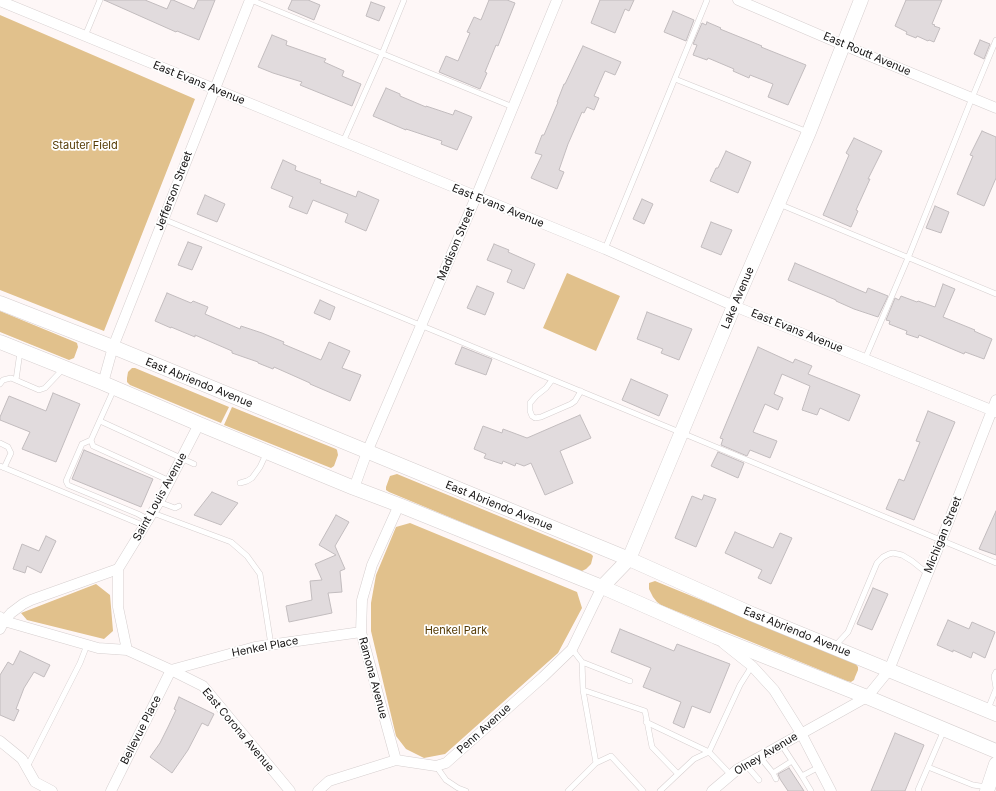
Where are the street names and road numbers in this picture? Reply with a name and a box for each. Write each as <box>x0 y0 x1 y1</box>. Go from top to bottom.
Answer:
street label: East Routt Avenue <box>821 30 913 78</box>
street label: East Evans Avenue <box>151 58 247 108</box>
street label: Jefferson Street <box>153 150 195 232</box>
street label: East Evans Avenue <box>450 181 546 231</box>
street label: Madison Street <box>435 205 477 283</box>
street label: Lake Avenue <box>719 265 757 331</box>
street label: East Evans Avenue <box>749 306 845 356</box>
street label: East Abriendo Avenue <box>143 355 255 411</box>
street label: Saint Louis Avenue <box>130 451 190 543</box>
street label: East Abriendo Avenue <box>443 478 555 534</box>
street label: Michigan Street <box>922 495 964 575</box>
street label: East Abriendo Avenue <box>741 604 853 660</box>
street label: Henkel Place <box>231 634 299 660</box>
street label: Ramona Avenue <box>356 636 390 720</box>
street label: East Corona Avenue <box>199 686 277 774</box>
street label: Bellevue Place <box>118 693 164 767</box>
street label: Penn Avenue <box>454 701 514 757</box>
street label: Olney Avenue <box>732 730 800 778</box>

